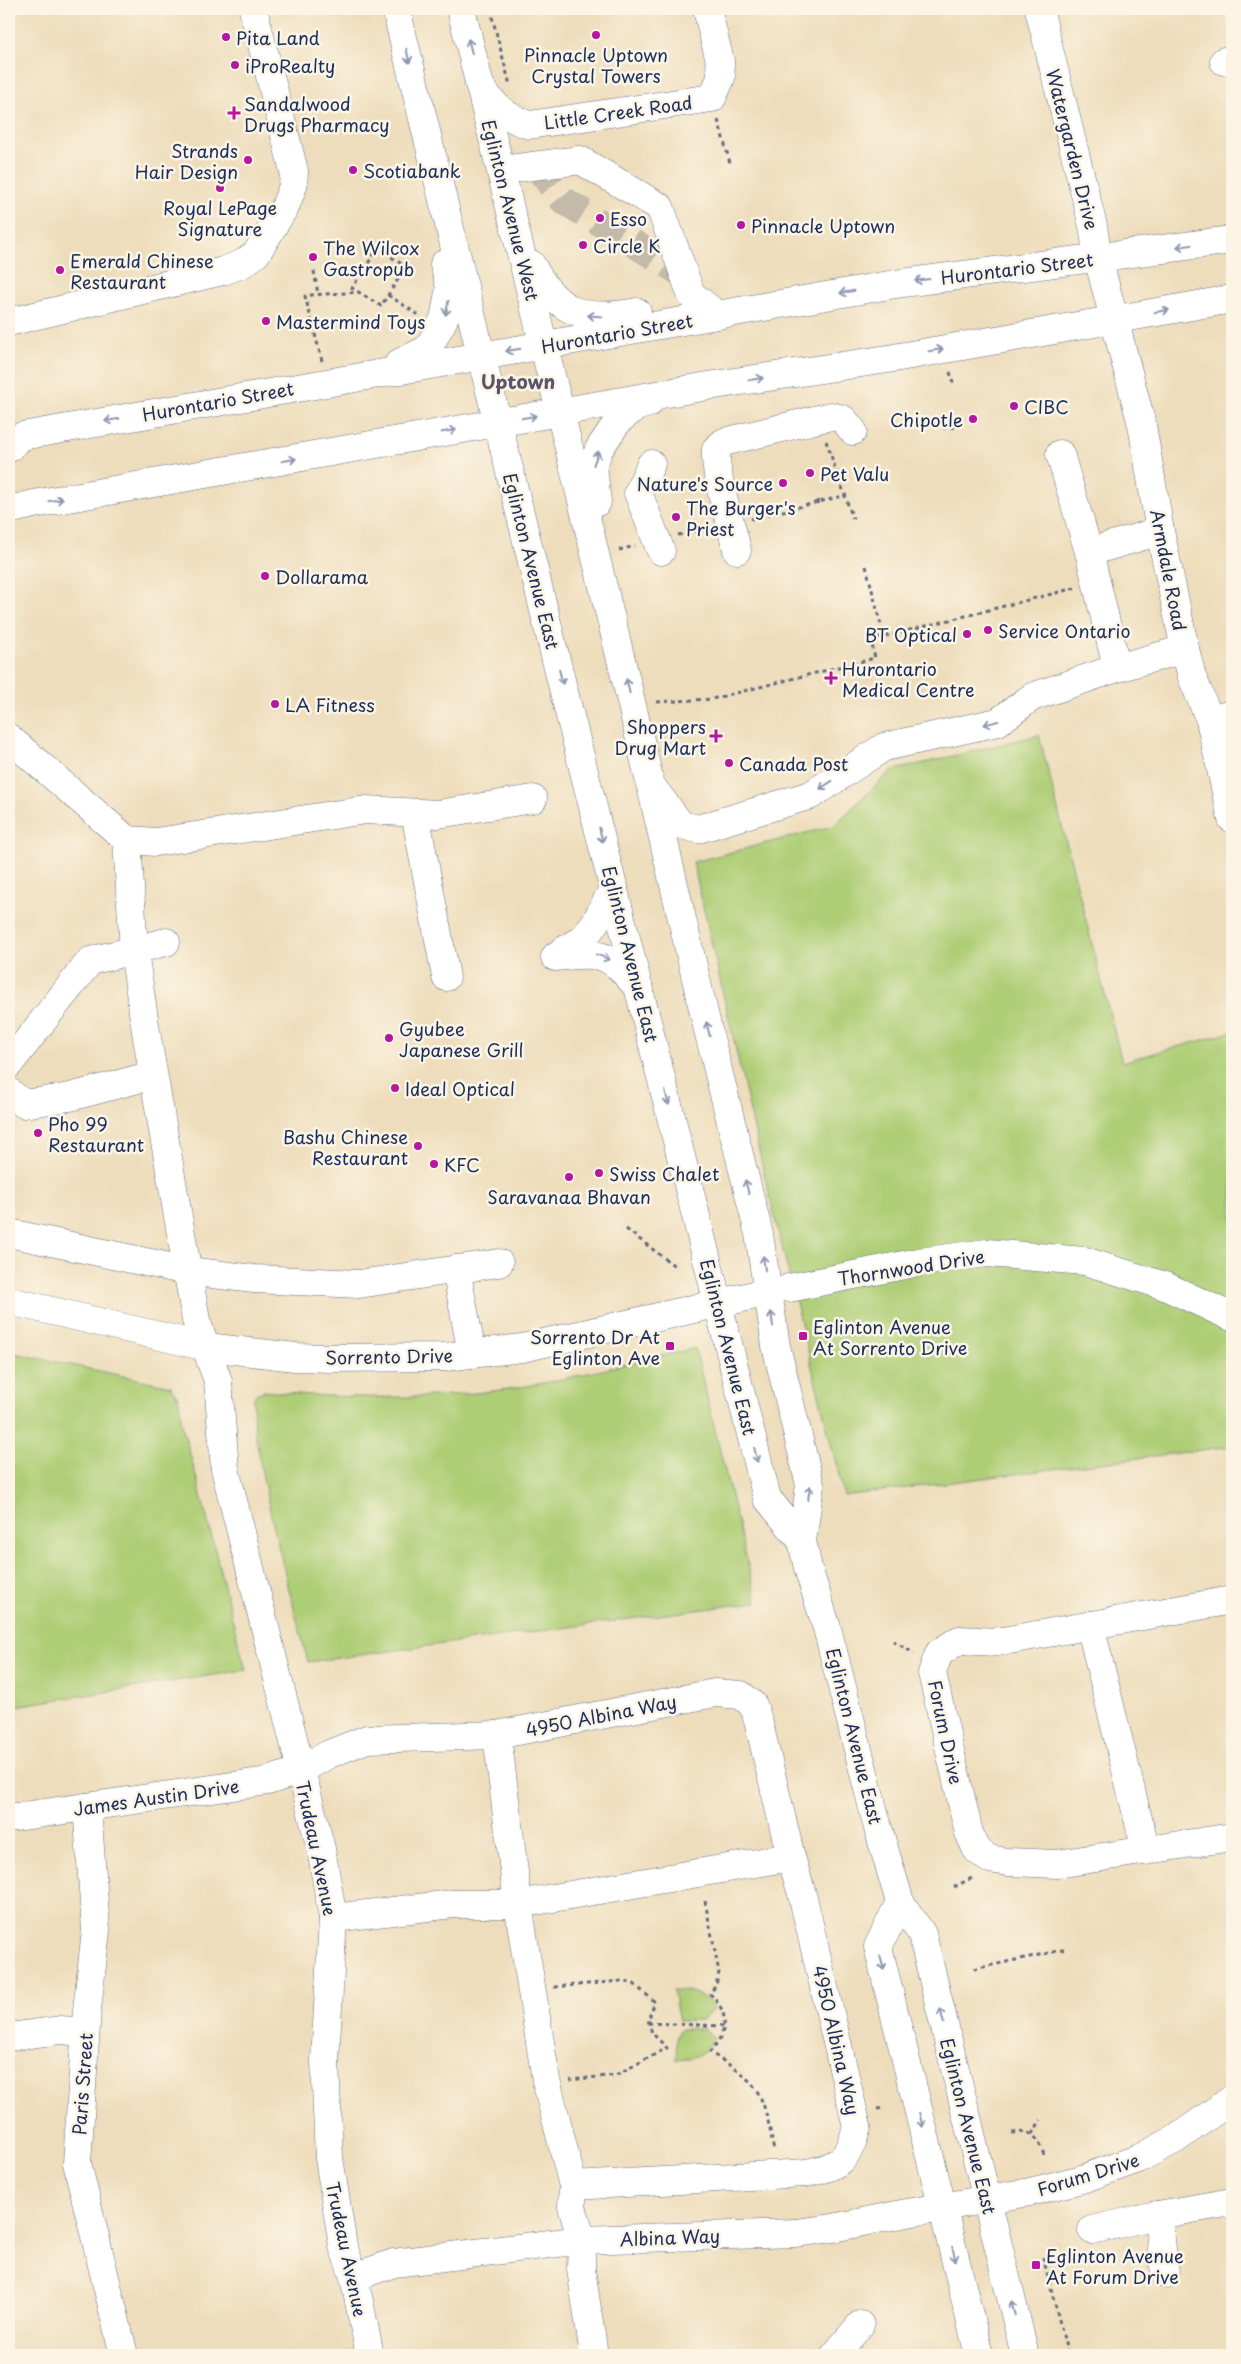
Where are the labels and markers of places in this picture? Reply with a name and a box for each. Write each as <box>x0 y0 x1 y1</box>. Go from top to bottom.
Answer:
place label: Pita Land <box>236 24 320 51</box>
marker: Pinnacle Uptown Crystal Towers <box>590 29 602 41</box>
marker: Pita Land <box>220 31 232 43</box>
place label: Pinnacle Uptown Crystal Towers <box>524 41 668 89</box>
place label: iProRealty <box>245 52 335 79</box>
marker: iProRealty <box>229 59 241 71</box>
place label: Sandalwood Drugs Pharmacy <box>244 90 390 138</box>
marker: Sandalwood Drugs Pharmacy <box>228 107 240 119</box>
place label: Strands Hair Design <box>135 137 238 185</box>
marker: Strands Hair Design <box>242 154 254 166</box>
place label: Scotiabank <box>363 157 461 184</box>
marker: Scotiabank <box>347 164 359 176</box>
marker: Royal LePage Signature <box>214 182 226 194</box>
place label: Royal LePage Signature <box>163 194 277 242</box>
place label: Esso <box>610 205 647 232</box>
marker: Esso <box>594 212 606 224</box>
place label: Pinnacle Uptown <box>751 212 895 239</box>
marker: Pinnacle Uptown <box>735 219 747 231</box>
place label: Circle K <box>593 232 661 259</box>
place label: The Wilcox Gastropub <box>323 234 420 282</box>
marker: Circle K <box>577 239 589 251</box>
place label: Emerald Chinese Restaurant <box>70 247 214 295</box>
marker: The Wilcox Gastropub <box>307 251 319 263</box>
marker: Emerald Chinese Restaurant <box>54 264 66 276</box>
place label: Mastermind Toys <box>276 308 426 335</box>
marker: Mastermind Toys <box>260 315 272 327</box>
place label: CIBC <box>1024 393 1069 420</box>
marker: CIBC <box>1008 400 1020 412</box>
place label: Chipotle <box>890 406 963 433</box>
marker: Chipotle <box>967 413 979 425</box>
place label: Pet Valu <box>820 460 889 487</box>
marker: Pet Valu <box>804 467 816 479</box>
place label: Nature's Source <box>637 470 773 497</box>
marker: Nature's Source <box>777 477 789 489</box>
place label: The Burger's Priest <box>686 494 796 542</box>
marker: The Burger's Priest <box>670 511 682 523</box>
place label: Dollarama <box>275 563 369 590</box>
marker: Dollarama <box>259 570 271 582</box>
place label: Service Ontario <box>998 617 1131 644</box>
place label: BT Optical <box>865 621 957 648</box>
marker: Service Ontario <box>982 624 994 636</box>
marker: BT Optical <box>961 628 973 640</box>
place label: Hurontario Medical Centre <box>842 655 975 703</box>
marker: Hurontario Medical Centre <box>824 671 838 685</box>
place label: LA Fitness <box>285 691 375 718</box>
marker: LA Fitness <box>269 698 281 710</box>
place label: Shoppers Drug Mart <box>615 713 706 761</box>
marker: Shoppers Drug Mart <box>710 730 722 742</box>
place label: Canada Post <box>739 750 848 777</box>
marker: Canada Post <box>723 757 735 769</box>
place label: Gyubee Japanese Grill <box>399 1015 524 1063</box>
marker: Gyubee Japanese Grill <box>383 1032 395 1044</box>
place label: Ideal Optical <box>405 1075 515 1102</box>
marker: Ideal Optical <box>389 1082 401 1094</box>
place label: Pho 99 Restaurant <box>48 1110 144 1158</box>
place label: Bashu Chinese Restaurant <box>283 1123 408 1171</box>
marker: Pho 99 Restaurant <box>32 1127 44 1139</box>
marker: Bashu Chinese Restaurant <box>412 1140 424 1152</box>
place label: KFC <box>444 1151 480 1178</box>
marker: KFC <box>428 1158 440 1170</box>
place label: Swiss Chalet <box>609 1160 719 1187</box>
marker: Swiss Chalet <box>593 1167 605 1179</box>
marker: Saravanaa Bhavan <box>563 1171 575 1183</box>
place label: Saravanaa Bhavan <box>487 1183 651 1210</box>
place label: Eglinton Avenue At Sorrento Drive <box>813 1313 967 1361</box>
place label: Sorrento Dr At Eglinton Ave <box>530 1323 660 1371</box>
marker: Eglinton Avenue At Sorrento Drive <box>797 1330 809 1342</box>
marker: Sorrento Dr At Eglinton Ave <box>664 1340 676 1352</box>
place label: Eglinton Avenue At Forum Drive <box>1046 2242 1184 2290</box>
marker: Eglinton Avenue At Forum Drive <box>1030 2259 1042 2271</box>

